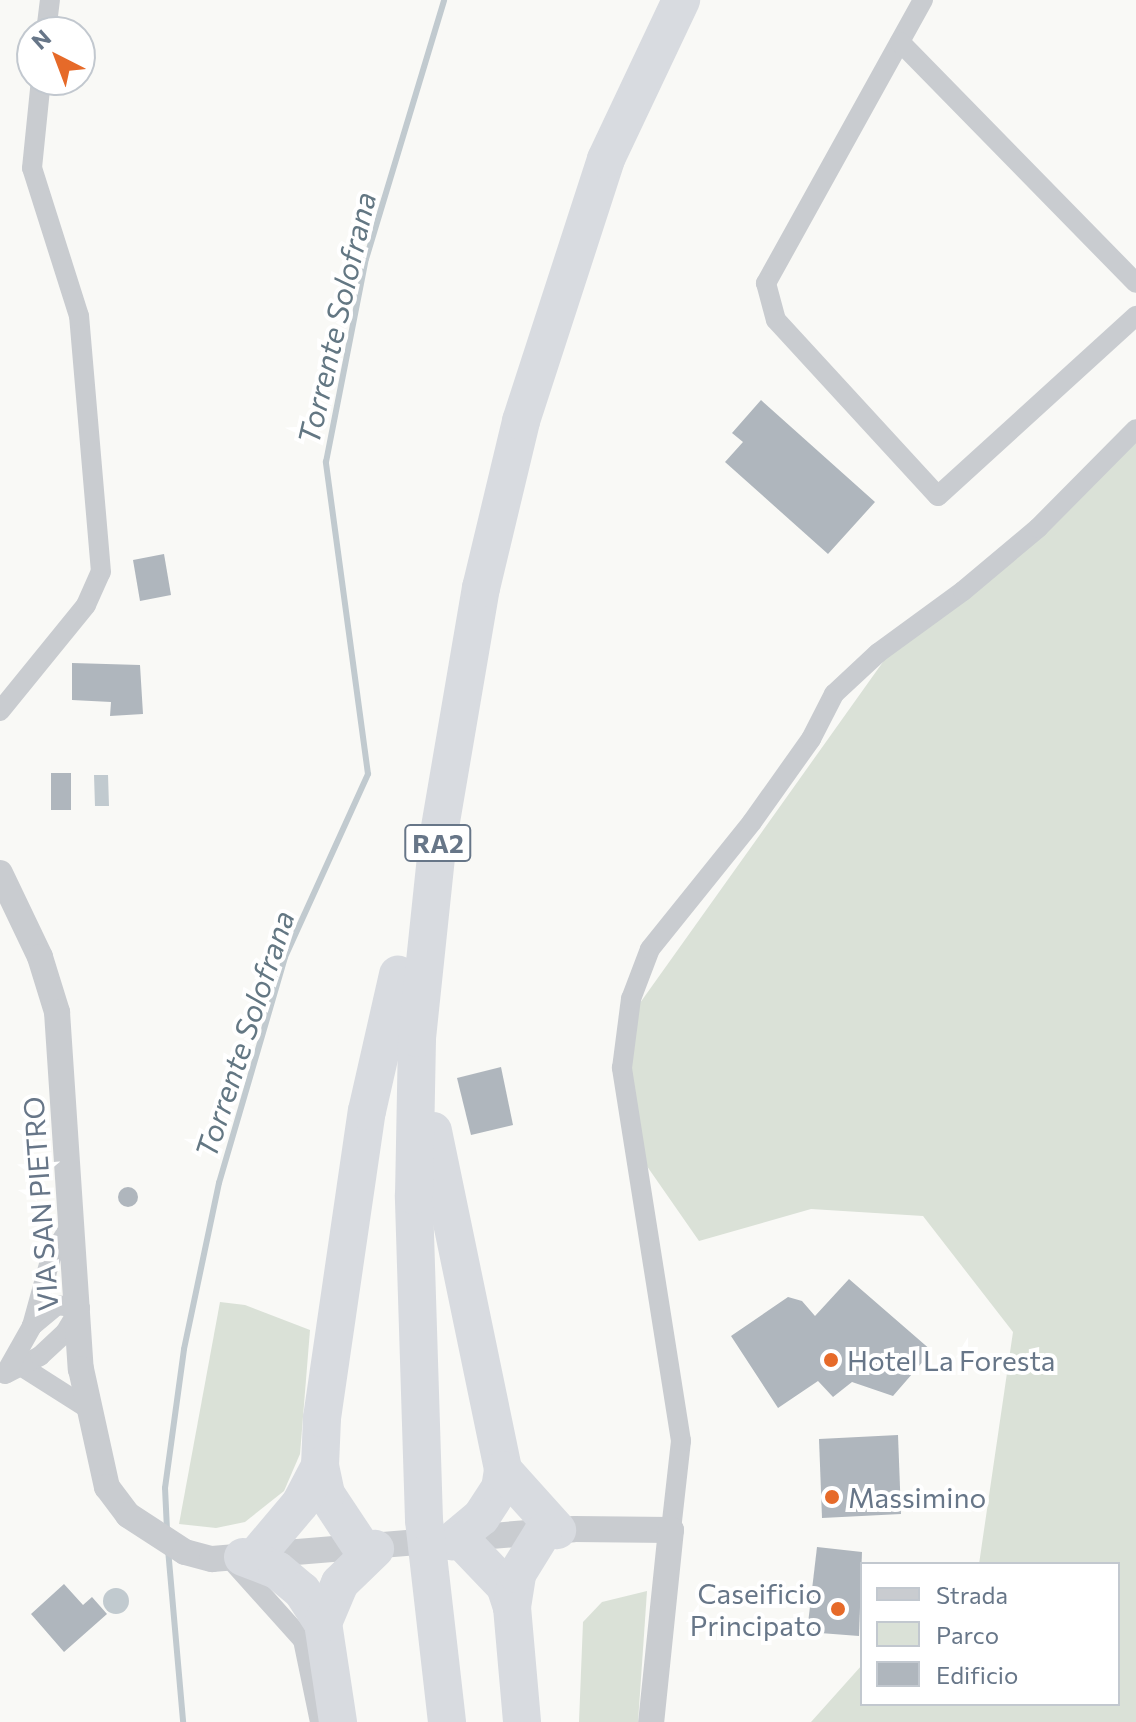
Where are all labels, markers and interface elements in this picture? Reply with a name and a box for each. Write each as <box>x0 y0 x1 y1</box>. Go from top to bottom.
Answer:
north arrow <box>16 16 96 96</box>
text: N <box>26 24 56 55</box>
water label: Torrente Solofrana <box>289 188 383 448</box>
road number: RA2 <box>404 821 472 865</box>
water label: Torrente Solofrana <box>187 906 301 1162</box>
street label: VIA SAN PIETRO <box>16 1096 64 1312</box>
place label: Hotel La Foresta <box>847 1343 1056 1377</box>
marker: Hotel La Foresta <box>822 1351 840 1369</box>
place label: Massimino <box>848 1480 986 1514</box>
marker: Massimino <box>823 1488 841 1506</box>
legend <box>860 1562 1120 1706</box>
place label: Caseificio Principato <box>690 1576 822 1642</box>
text: Strada <box>936 1580 1008 1609</box>
marker: Caseificio Principato <box>829 1600 847 1618</box>
text: Parco <box>936 1620 999 1649</box>
text: Edificio <box>936 1660 1018 1689</box>

